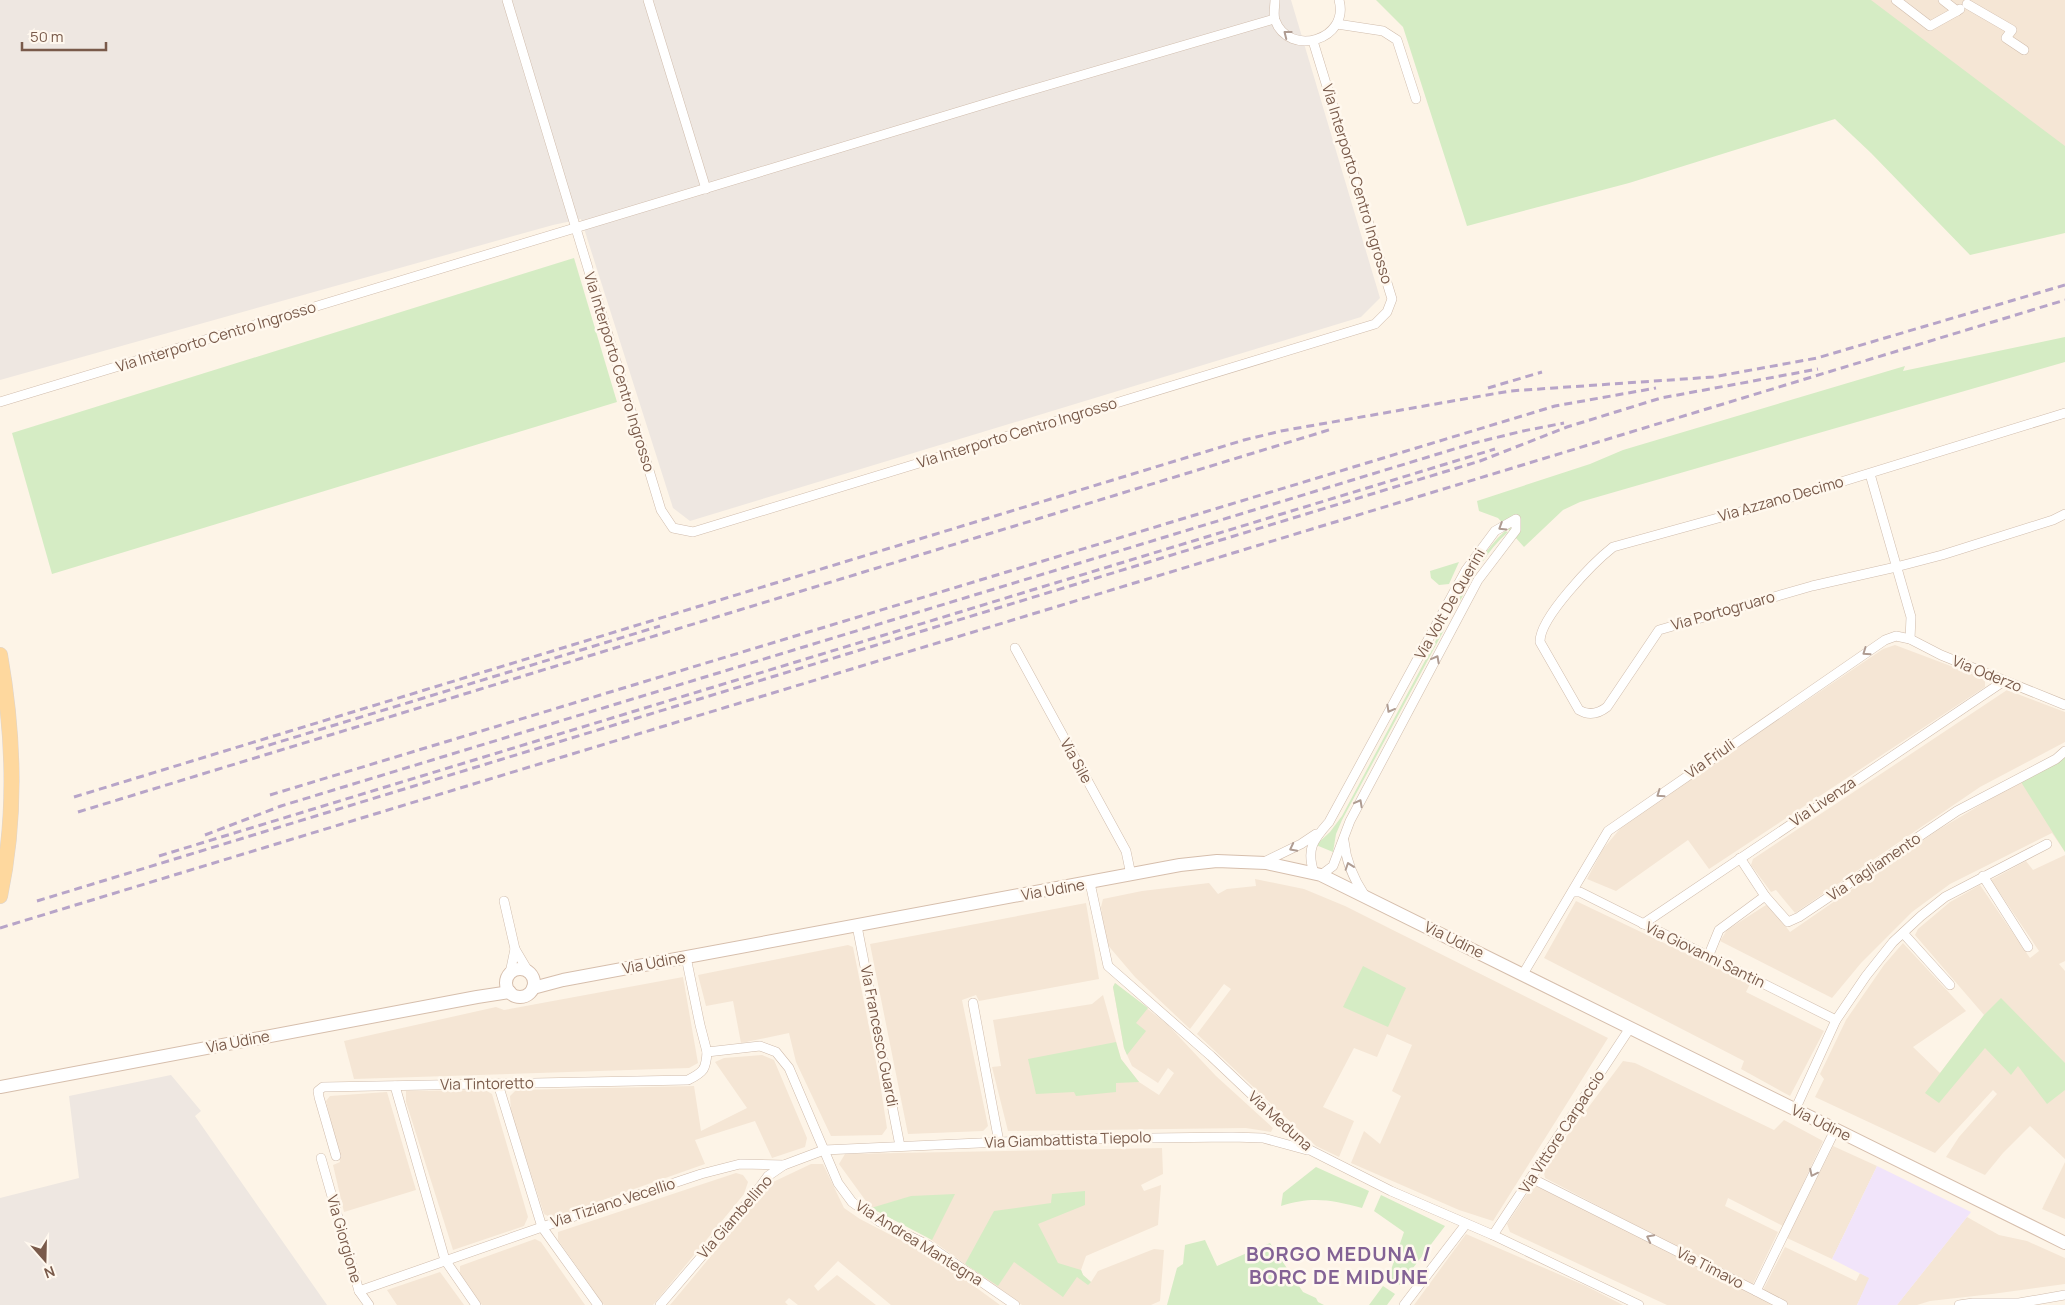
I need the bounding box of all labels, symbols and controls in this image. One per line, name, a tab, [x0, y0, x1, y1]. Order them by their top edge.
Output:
scale bar	[22, 20, 106, 52]
text: 50 m	[30, 26, 64, 47]
one-way arrow	[1284, 30, 1293, 39]
street label: Via Interporto Centro Ingrosso	[1317, 81, 1398, 286]
street label: Via Interporto Centro Ingrosso	[579, 269, 660, 474]
street label: Via Interporto Centro Ingrosso	[113, 296, 318, 377]
street label: Via Interporto Centro Ingrosso	[914, 392, 1119, 473]
street label: Via Azzano Decimo	[1716, 471, 1846, 526]
one-way arrow	[1499, 521, 1508, 531]
street label: Via Volt De Querini	[1409, 544, 1490, 663]
street label: Via Portogruaro	[1668, 586, 1777, 635]
one-way arrow	[1862, 646, 1871, 655]
street label: Via Oderzo	[1949, 650, 2025, 697]
one-way arrow	[1430, 656, 1440, 665]
one-way arrow	[1386, 704, 1396, 713]
street label: Via Sile	[1055, 734, 1098, 787]
street label: Via Friuli	[1681, 734, 1739, 783]
street label: Via Livenza	[1786, 772, 1860, 831]
one-way arrow	[1656, 787, 1665, 797]
one-way arrow	[1353, 799, 1363, 808]
street label: Via Tagliamento	[1823, 827, 1925, 906]
one-way arrow	[1289, 842, 1298, 852]
one-way arrow	[1345, 862, 1355, 871]
street label: Via Udine	[1020, 874, 1087, 905]
street label: Via Udine	[1421, 916, 1488, 963]
street label: Via Giovanni Santin	[1642, 916, 1769, 993]
street label: Via Udine	[620, 946, 688, 979]
street label: Via Francesco Guardi	[855, 963, 903, 1108]
street label: Via Udine	[204, 1025, 272, 1058]
street label: Via Vittore Carpaccio	[1514, 1066, 1609, 1197]
street label: Via Tintoretto	[440, 1072, 534, 1095]
street label: Via Meduna	[1244, 1086, 1317, 1155]
street label: Via Udine	[1788, 1099, 1855, 1146]
street label: Via Giambattista Tiepolo	[984, 1126, 1152, 1153]
one-way arrow	[1810, 1168, 1820, 1177]
street label: Via Giambellino	[692, 1170, 777, 1263]
street label: Via Tiziano Vecellio	[548, 1172, 678, 1233]
street label: Via Giorgione	[322, 1192, 367, 1285]
street label: Via Andrea Mantegna	[852, 1195, 987, 1290]
one-way arrow	[1646, 1234, 1655, 1244]
north arrow	[20, 1235, 70, 1285]
district label: BORGO MEDUNA / BORC DE MIDUNE	[1246, 1240, 1432, 1290]
street label: Via Timavo	[1673, 1242, 1748, 1294]
text: N	[42, 1262, 58, 1283]

